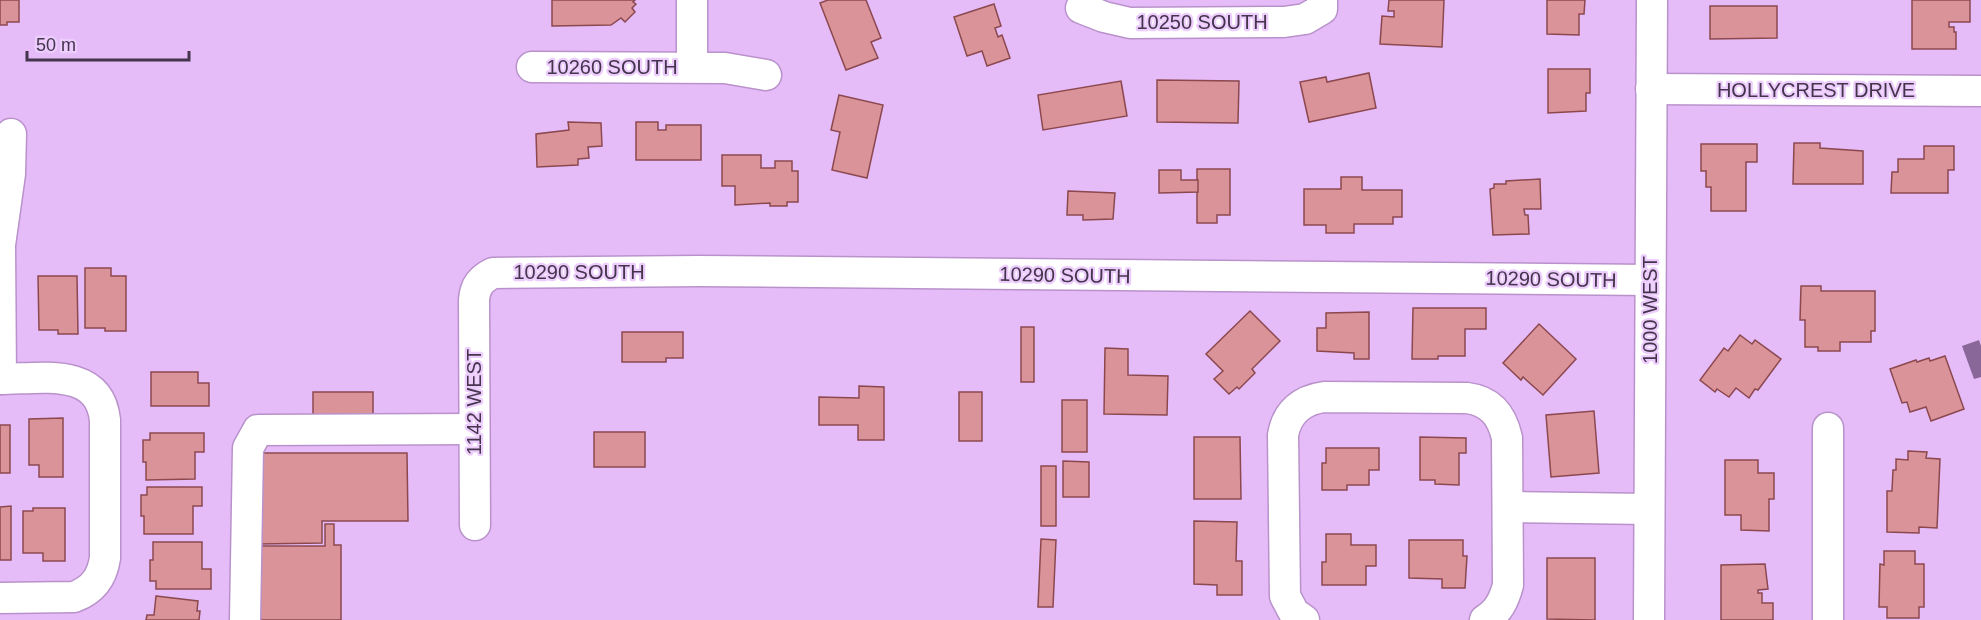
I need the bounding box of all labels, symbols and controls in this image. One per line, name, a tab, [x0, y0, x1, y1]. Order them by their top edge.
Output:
street label: 10250 SOUTH	[1136, 11, 1268, 33]
scale bar	[27, 24, 189, 62]
text: 50 m	[36, 35, 76, 55]
street label: 10260 SOUTH	[546, 56, 678, 78]
street label: HOLLYCREST DRIVE	[1717, 79, 1915, 101]
street label: 1000 WEST	[1639, 256, 1661, 364]
street label: 10290 SOUTH	[513, 261, 645, 283]
street label: 10290 SOUTH	[999, 263, 1131, 287]
street label: 10290 SOUTH	[1485, 267, 1617, 291]
street label: 1142 WEST	[463, 349, 485, 455]

